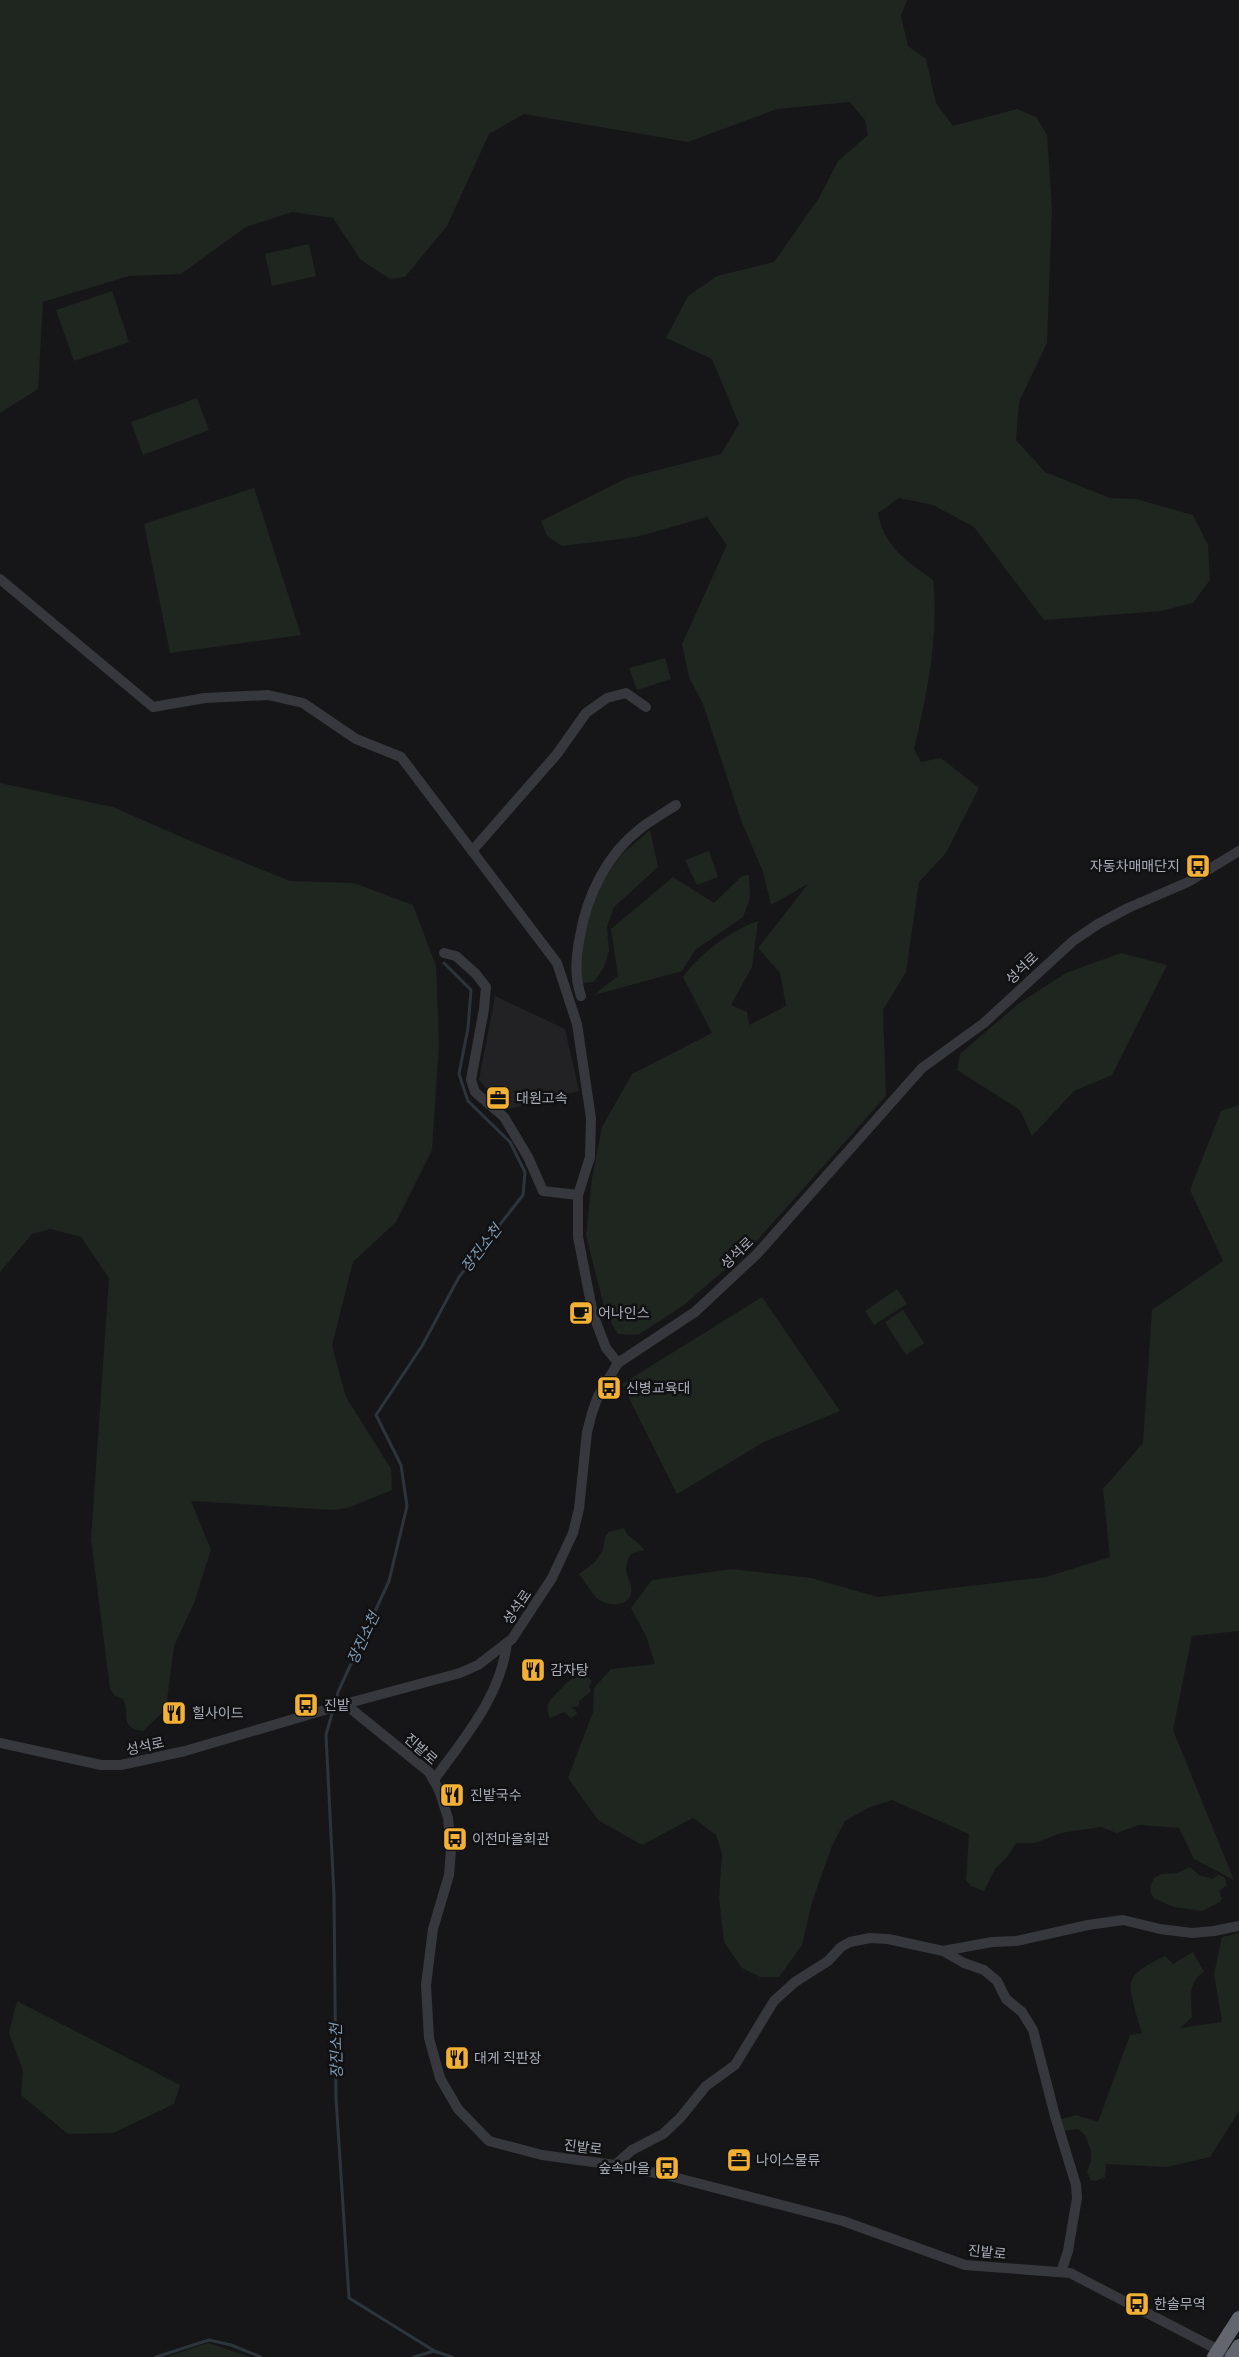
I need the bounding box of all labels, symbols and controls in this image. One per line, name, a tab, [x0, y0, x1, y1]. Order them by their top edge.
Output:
bus stop icon: 자동차매매단지	[1185, 853, 1211, 879]
place label: 자동차매매단지	[1090, 857, 1180, 875]
street label: 성석로	[1002, 948, 1042, 988]
office icon: 대원고속	[485, 1085, 511, 1111]
place label: 대원고속	[516, 1089, 568, 1107]
water label: 장진소천	[457, 1219, 507, 1276]
street label: 성석로	[717, 1233, 757, 1273]
cafe icon: 어나인스	[568, 1300, 594, 1326]
place label: 어나인스	[598, 1304, 650, 1322]
bus stop icon: 신병교육대	[596, 1375, 622, 1401]
place label: 신병교육대	[626, 1379, 690, 1397]
street label: 성석로	[499, 1586, 535, 1628]
water label: 장진소천	[343, 1607, 384, 1667]
restaurant icon: 감자탕	[520, 1657, 546, 1683]
place label: 감자탕	[550, 1661, 589, 1679]
bus stop icon: 진밭	[293, 1692, 319, 1718]
place label: 진밭	[324, 1696, 350, 1714]
restaurant icon: 힐사이드	[161, 1700, 187, 1726]
place label: 힐사이드	[192, 1704, 244, 1722]
street label: 진밭로	[401, 1730, 442, 1769]
street label: 성석로	[124, 1733, 166, 1759]
restaurant icon: 진밭국수	[439, 1782, 465, 1808]
place label: 진밭국수	[470, 1786, 522, 1804]
bus stop icon: 이전마을회관	[442, 1826, 468, 1852]
place label: 이전마을회관	[472, 1830, 549, 1848]
water label: 장진소천	[326, 2021, 346, 2079]
restaurant icon: 대게 직판장	[444, 2045, 470, 2071]
place label: 대게 직판장	[474, 2049, 542, 2067]
street label: 진밭로	[563, 2136, 603, 2158]
office icon: 나이스물류	[726, 2147, 752, 2173]
place label: 나이스물류	[756, 2151, 821, 2169]
bus stop icon: 숲속마을	[654, 2155, 680, 2181]
place label: 숲속마을	[598, 2159, 650, 2177]
street label: 진밭로	[967, 2241, 1007, 2263]
bus stop icon: 한솔무역	[1124, 2291, 1150, 2317]
place label: 한솔무역	[1154, 2295, 1206, 2313]

